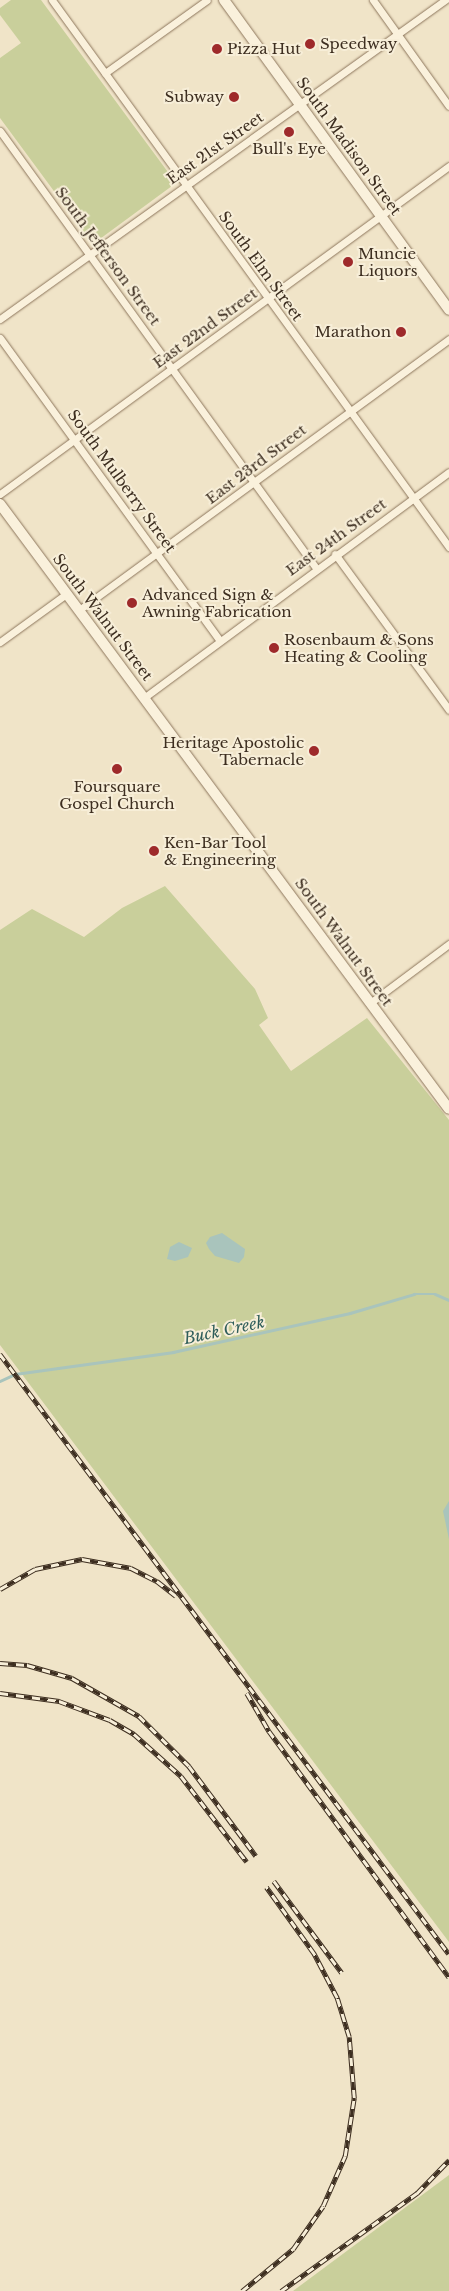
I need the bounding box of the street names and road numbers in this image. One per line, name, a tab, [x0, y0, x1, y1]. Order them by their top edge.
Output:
street label: South Madison Street	[293, 74, 405, 218]
street label: East 21st Street	[163, 108, 267, 188]
street label: South Jefferson Street	[52, 183, 164, 329]
street label: South Elm Street	[215, 208, 307, 324]
street label: East 22nd Street	[149, 284, 261, 372]
street label: South Mulberry Street	[64, 406, 180, 556]
street label: East 23rd Street	[202, 420, 310, 508]
street label: East 24th Street	[282, 495, 390, 579]
street label: South Walnut Street	[49, 550, 157, 684]
street label: South Walnut Street	[291, 874, 397, 1010]

